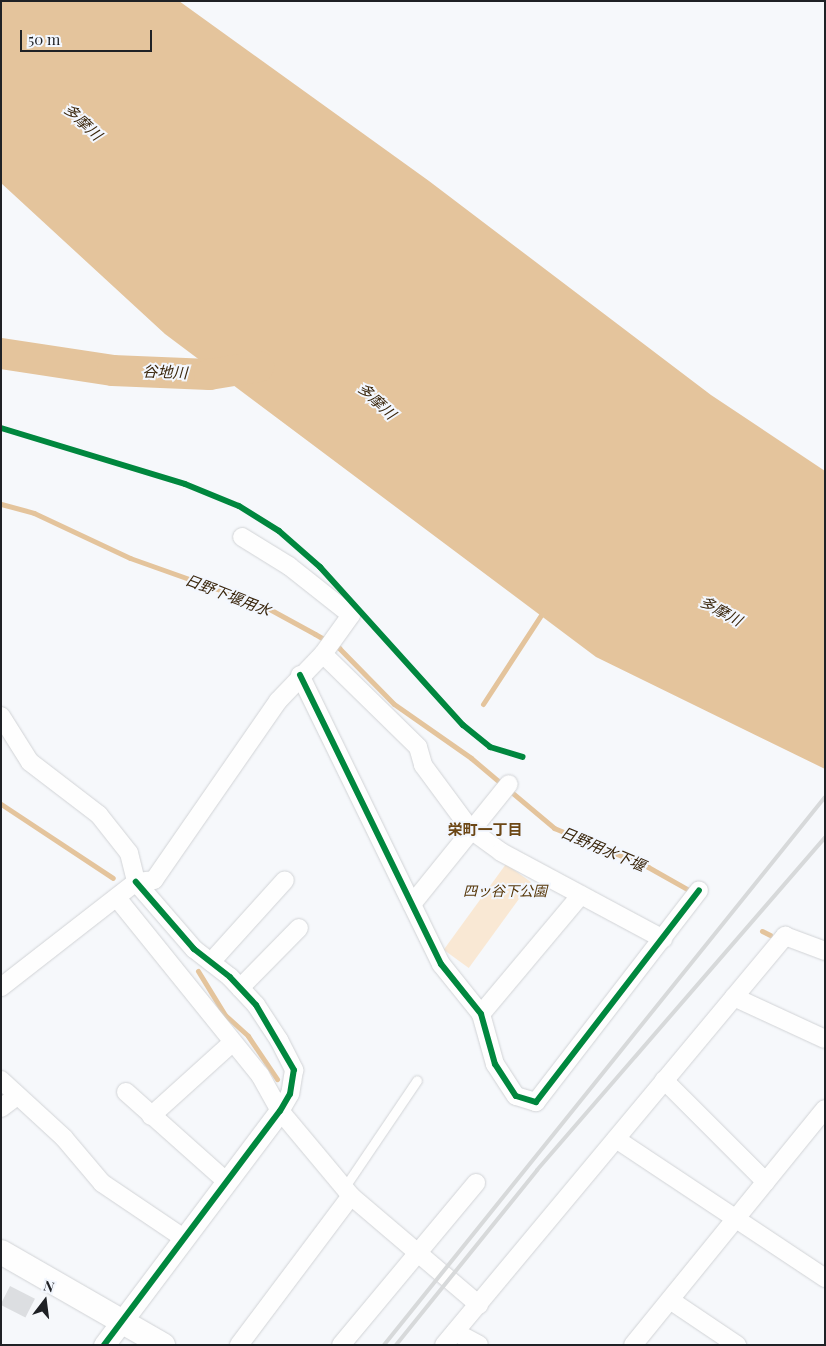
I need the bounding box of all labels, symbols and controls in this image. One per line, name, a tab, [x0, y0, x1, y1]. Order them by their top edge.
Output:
scale bar	[22, 20, 155, 52]
text: 50 m	[28, 29, 60, 49]
water label: 多摩川	[60, 100, 106, 144]
water label: 谷地川	[142, 362, 188, 382]
water label: 多摩川	[354, 379, 400, 423]
water label: 日野下堰用水	[183, 570, 273, 620]
water label: 多摩川	[697, 592, 745, 630]
district label: 栄町一丁目	[448, 821, 522, 839]
water label: 日野用水下堰	[558, 823, 648, 875]
park label: 四ッ谷下公園	[463, 883, 547, 899]
north arrow	[20, 1276, 70, 1326]
text: N	[42, 1276, 56, 1297]

